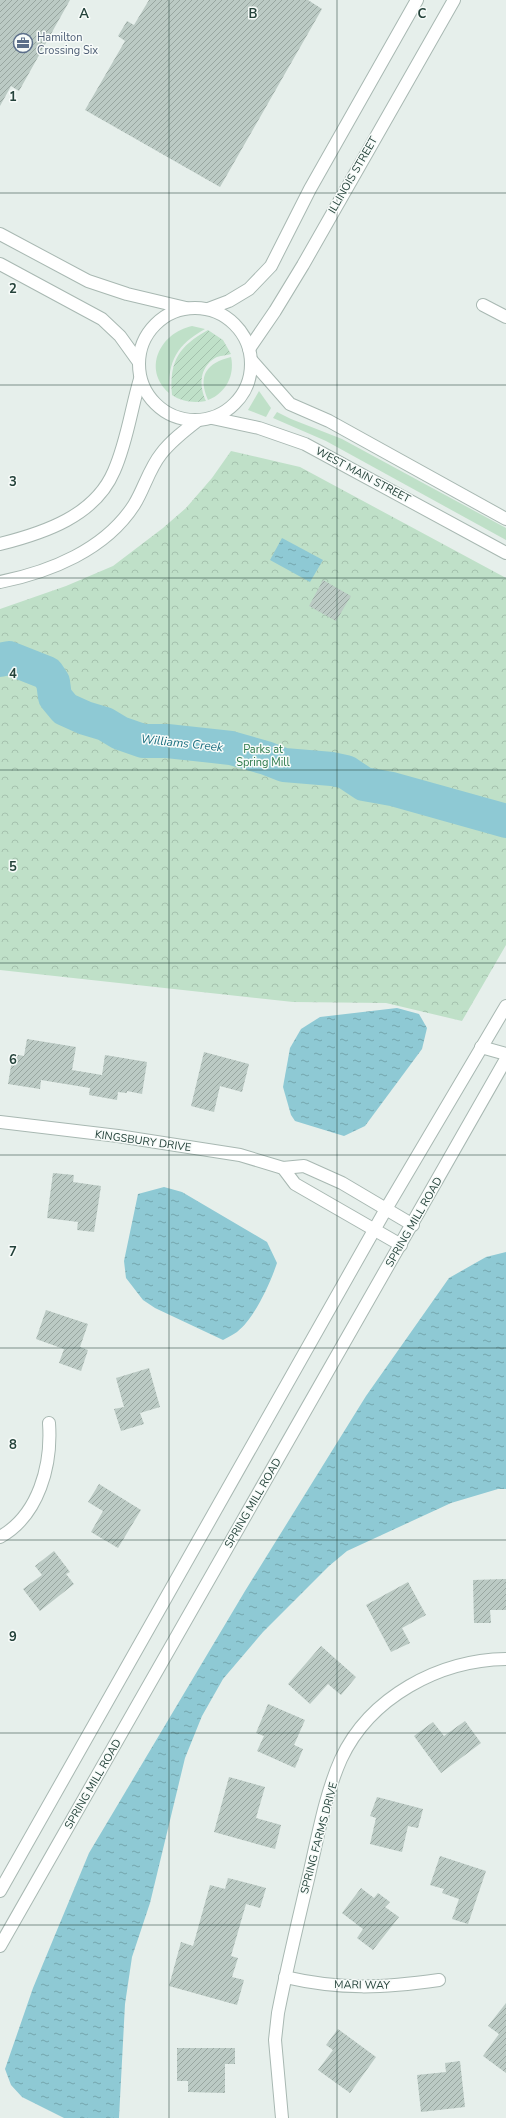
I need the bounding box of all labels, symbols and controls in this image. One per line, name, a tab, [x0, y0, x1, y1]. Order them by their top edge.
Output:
text: A	[79, 5, 89, 23]
text: B	[249, 5, 258, 23]
text: C	[418, 5, 427, 23]
place label: Hamilton Crossing Six	[37, 30, 98, 58]
office icon: Hamilton Crossing Six	[12, 32, 34, 54]
text: 1	[9, 88, 17, 106]
street label: ILLINOIS STREET	[325, 133, 381, 216]
text: 2	[9, 280, 17, 298]
street label: WEST MAIN STREET	[313, 444, 413, 507]
text: 3	[9, 473, 17, 491]
text: 4	[9, 665, 17, 683]
water label: Williams Creek	[140, 731, 225, 755]
park label: Parks at Spring Mill	[236, 742, 291, 770]
text: 5	[9, 858, 17, 876]
text: 6	[9, 1051, 17, 1069]
street label: KINGSBURY DRIVE	[94, 1127, 192, 1155]
street label: SPRING MILL ROAD	[382, 1174, 446, 1270]
text: 7	[9, 1243, 17, 1261]
text: 8	[9, 1436, 17, 1454]
street label: SPRING MILL ROAD	[221, 1455, 285, 1551]
text: 9	[9, 1628, 17, 1646]
street label: SPRING MILL ROAD	[61, 1736, 125, 1832]
street label: SPRING FARMS DRIVE	[297, 1781, 341, 1895]
street label: MARI WAY	[334, 1977, 390, 1993]

